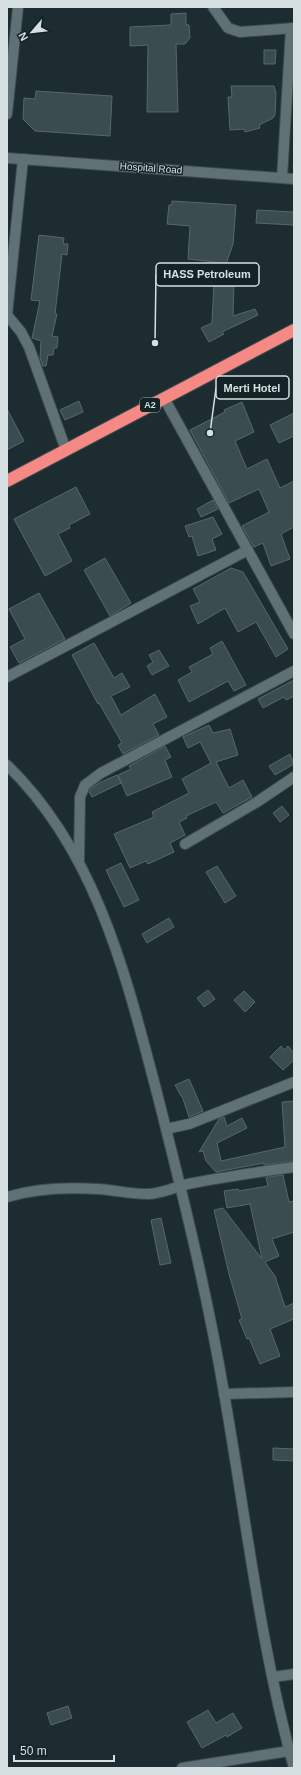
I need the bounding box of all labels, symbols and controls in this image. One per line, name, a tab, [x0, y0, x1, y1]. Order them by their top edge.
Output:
north arrow	[12, 12, 52, 52]
text: N	[16, 30, 30, 43]
street label: Hospital Road	[119, 160, 183, 176]
callout: HASS Petroleum	[156, 263, 259, 286]
text: HASS Petroleum	[163, 268, 251, 280]
callout: Merti Hotel	[216, 376, 289, 399]
text: Merti Hotel	[224, 382, 280, 394]
road number: A2	[140, 398, 160, 412]
scale bar	[14, 1737, 114, 1763]
text: 50 m	[20, 1744, 47, 1758]

